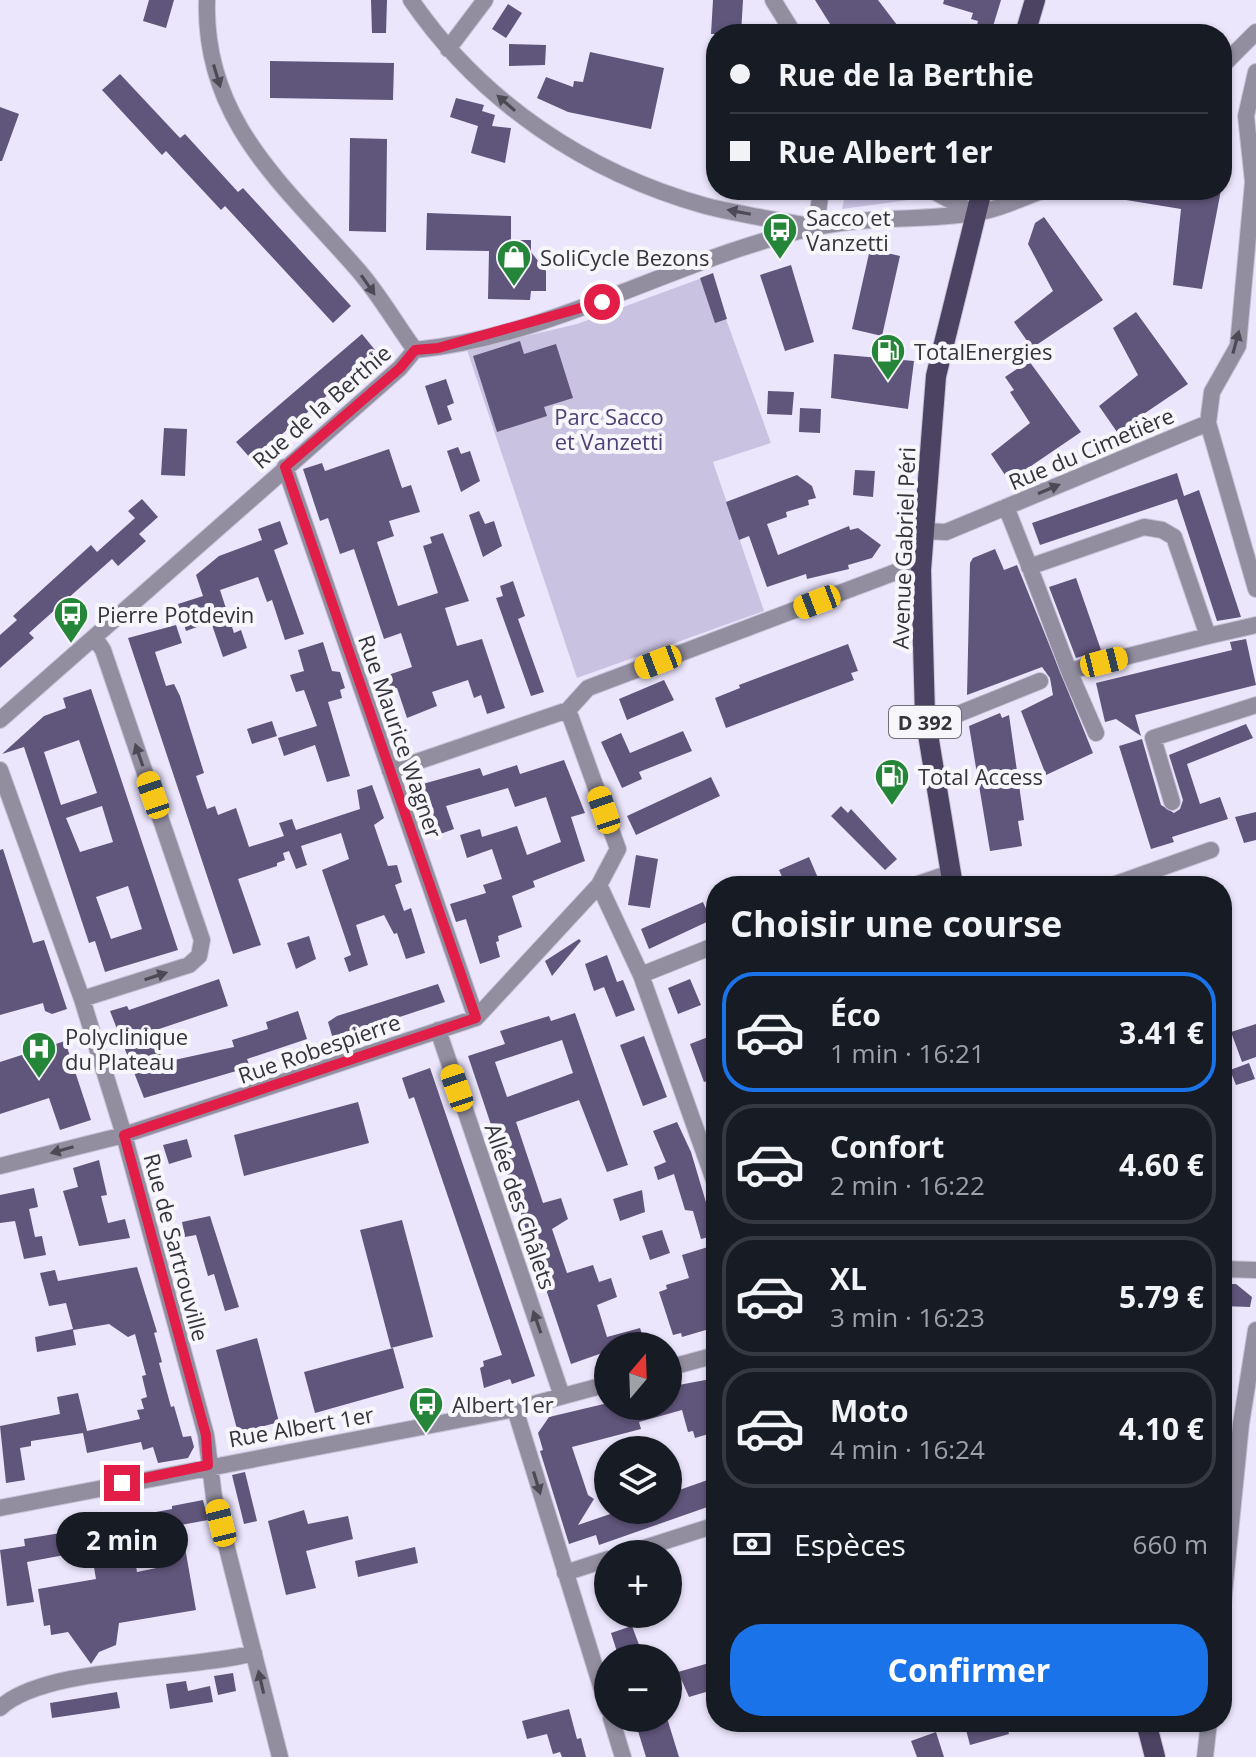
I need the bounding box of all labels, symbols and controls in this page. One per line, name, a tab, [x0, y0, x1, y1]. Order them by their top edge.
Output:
text: Rue de la Berthie	[778, 54, 1034, 95]
one-way arrow	[211, 65, 224, 89]
one-way arrow	[497, 95, 517, 112]
text: Rue Albert 1er	[778, 131, 993, 172]
place label: Sacco et Vanzetti	[806, 202, 891, 257]
one-way arrow	[726, 205, 751, 218]
bus stop icon: Sacco et Vanzetti	[761, 211, 799, 261]
shop icon: SoliCycle Bezons	[495, 238, 533, 288]
place label: SoliCycle Bezons	[540, 242, 710, 272]
one-way arrow	[360, 274, 375, 295]
route start	[584, 284, 620, 320]
one-way arrow	[1231, 329, 1243, 354]
fuel station icon: TotalEnergies	[869, 332, 907, 382]
place label: TotalEnergies	[914, 336, 1052, 366]
street label: Rue de la Berthie	[245, 337, 397, 475]
street label: Rue du Cimetière	[1004, 400, 1178, 496]
park label: Parc Sacco et Vanzetti	[554, 401, 664, 456]
street label: Avenue Gabriel Péri	[884, 446, 922, 650]
one-way arrow	[1037, 483, 1060, 496]
car	[790, 582, 844, 622]
bus stop icon: Pierre Potdevin	[52, 595, 90, 645]
place label: Pierre Potdevin	[97, 599, 254, 629]
street label: Rue Maurice Wagner	[352, 630, 450, 842]
car	[631, 642, 685, 682]
car	[1078, 645, 1130, 679]
road number: D 392	[889, 706, 961, 738]
one-way arrow	[133, 743, 145, 767]
fuel station icon: Total Access	[873, 757, 911, 807]
place label: Total Access	[918, 761, 1043, 791]
car	[134, 768, 172, 822]
car	[585, 783, 623, 837]
text: Choisir une course	[730, 899, 1062, 948]
one-way arrow	[145, 969, 169, 982]
text: Éco	[830, 994, 881, 1035]
icon: car	[734, 996, 806, 1068]
street label: Rue Robespierre	[234, 1006, 404, 1090]
text: 3.41 €	[1119, 1012, 1204, 1053]
place label: Polyclinique du Plateau	[65, 1021, 188, 1076]
hospital icon: Polyclinique du Plateau	[20, 1030, 58, 1080]
text: 1 min · 16:21	[830, 1035, 985, 1071]
car	[438, 1061, 476, 1115]
street label: Allée des Châlets	[479, 1119, 563, 1293]
text: Confort	[830, 1126, 944, 1167]
icon: car	[734, 1128, 806, 1200]
text: 4.60 €	[1119, 1144, 1204, 1185]
one-way arrow	[49, 1145, 74, 1157]
street label: Rue de Sartrouville	[137, 1150, 217, 1344]
text: 2 min · 16:22	[830, 1167, 985, 1203]
text: XL	[830, 1258, 867, 1299]
icon: car	[734, 1260, 806, 1332]
text: 5.79 €	[1119, 1276, 1204, 1317]
text: 3 min · 16:23	[830, 1299, 985, 1335]
one-way arrow	[531, 1310, 543, 1334]
north arrow	[594, 1332, 682, 1420]
map controls	[594, 1332, 682, 1732]
bus stop icon: Albert 1er	[407, 1385, 445, 1435]
place label: Albert 1er	[452, 1389, 554, 1419]
text: Moto	[830, 1390, 908, 1431]
icon: car	[734, 1392, 806, 1464]
street label: Rue Albert 1er	[226, 1398, 376, 1454]
text: 4.10 €	[1119, 1408, 1204, 1449]
text: 4 min · 16:24	[830, 1431, 985, 1467]
button: layers	[594, 1436, 682, 1524]
route end	[104, 1465, 140, 1501]
one-way arrow	[531, 1472, 544, 1496]
car	[204, 1497, 238, 1549]
callout: 2 min	[56, 1511, 188, 1567]
text: 2 min	[86, 1522, 158, 1558]
icon: cash	[730, 1522, 774, 1566]
text: Espèces	[794, 1524, 906, 1565]
text: 660 m	[1133, 1526, 1208, 1562]
button: +	[594, 1540, 682, 1628]
button: Confirmer	[730, 1624, 1208, 1716]
button: −	[594, 1644, 682, 1732]
one-way arrow	[254, 1669, 267, 1694]

